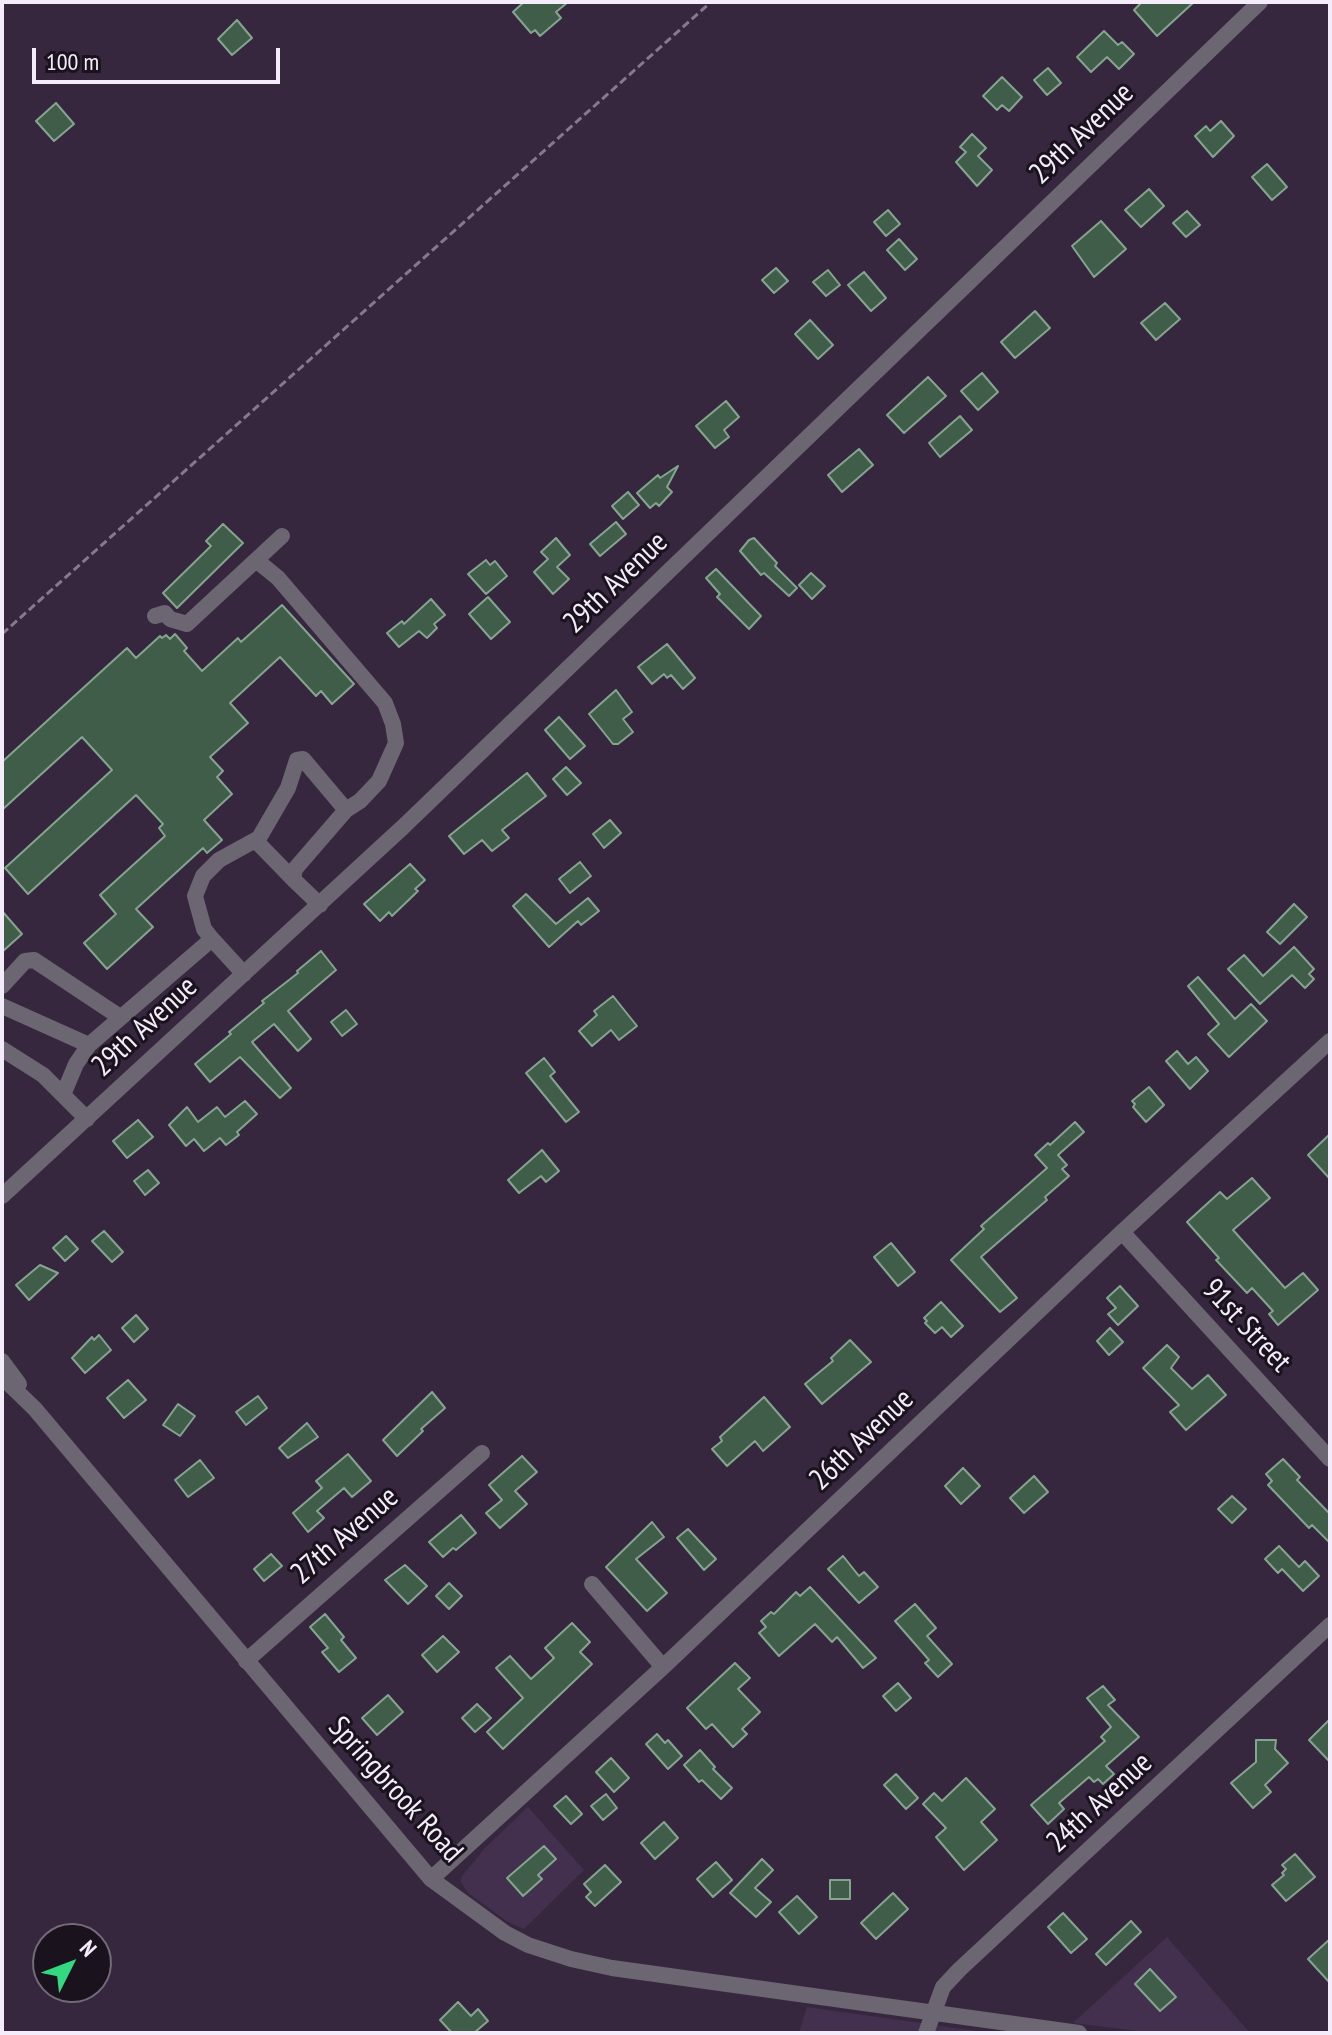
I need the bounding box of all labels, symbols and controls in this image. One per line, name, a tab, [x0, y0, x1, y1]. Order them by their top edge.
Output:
scale bar	[36, 32, 284, 82]
text: 100 m	[46, 46, 99, 77]
street label: 29th Avenue	[1022, 76, 1142, 192]
street label: 29th Avenue	[556, 525, 676, 641]
street label: 29th Avenue	[85, 969, 205, 1085]
street label: 91st Street	[1194, 1272, 1298, 1380]
street label: 26th Avenue	[802, 1382, 922, 1498]
street label: 27th Avenue	[284, 1480, 406, 1592]
street label: Springbrook Road	[320, 1710, 470, 1870]
street label: 24th Avenue	[1040, 1745, 1160, 1861]
north arrow	[32, 1923, 112, 2003]
text: N	[74, 1934, 103, 1962]

